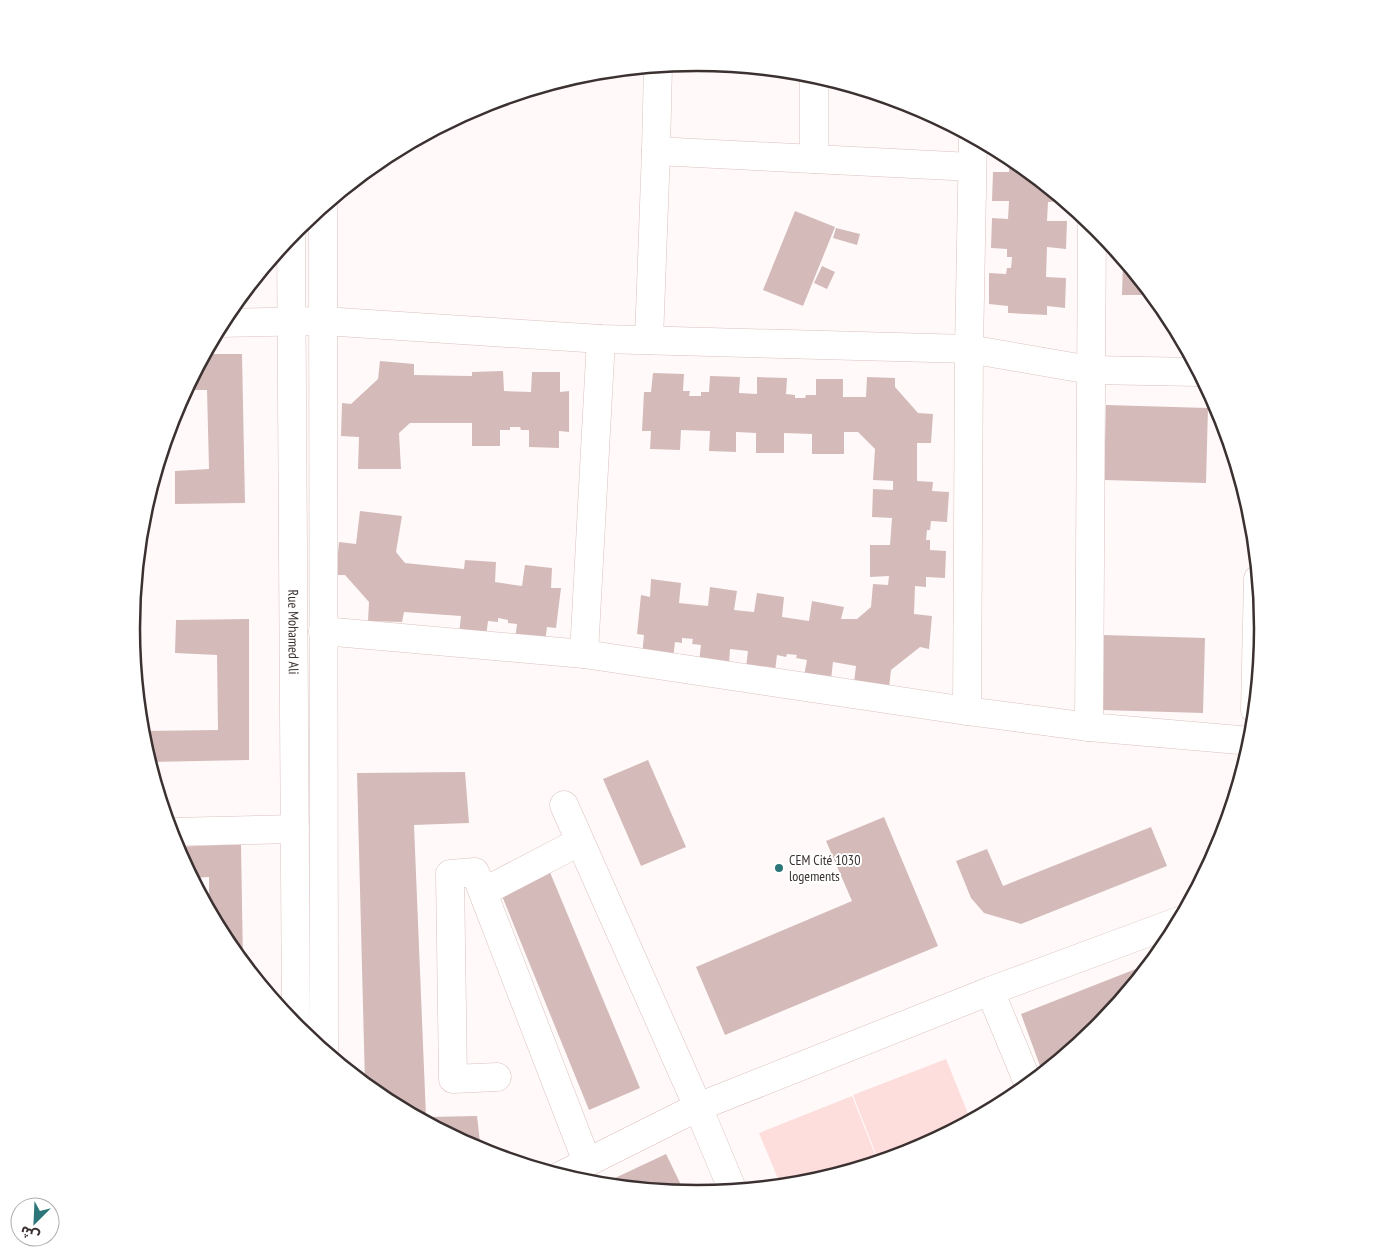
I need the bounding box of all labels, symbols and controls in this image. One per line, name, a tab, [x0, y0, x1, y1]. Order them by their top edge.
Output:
street label: Rue Mohamed Ali	[284, 590, 303, 674]
place label: CEM Cité 1030 logements	[789, 851, 860, 885]
marker: CEM Cité 1030 logements	[773, 862, 785, 874]
north arrow	[10, 1197, 60, 1247]
text: ش	[17, 1222, 42, 1246]

